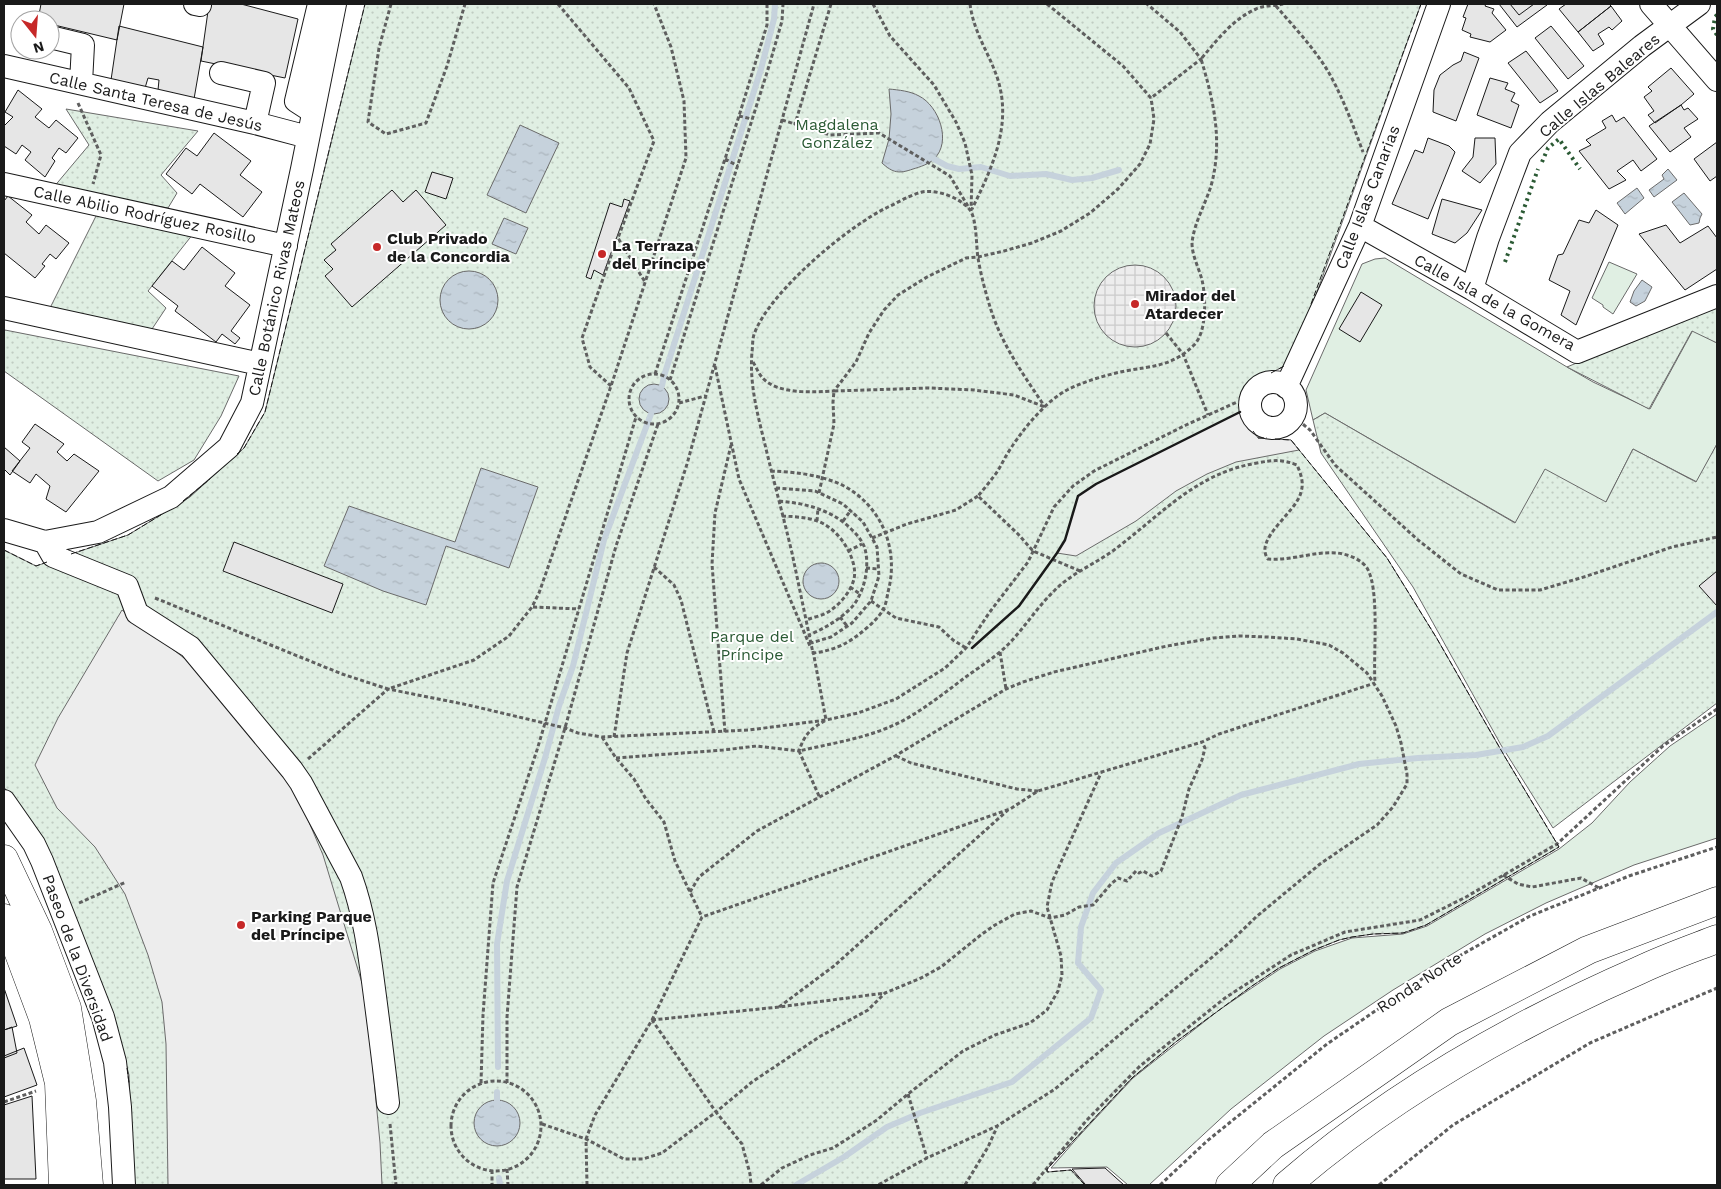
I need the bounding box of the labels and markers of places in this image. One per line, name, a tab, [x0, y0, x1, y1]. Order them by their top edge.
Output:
place label: Club Privado de la Concordia	[387, 229, 510, 266]
place label: La Terraza del Príncipe	[612, 236, 706, 273]
marker: Club Privado de la Concordia	[371, 241, 383, 253]
marker: La Terraza del Príncipe	[596, 248, 608, 260]
place label: Mirador del Atardecer	[1145, 286, 1236, 323]
marker: Mirador del Atardecer	[1129, 298, 1141, 310]
place label: Parking Parque del Príncipe	[251, 907, 372, 944]
marker: Parking Parque del Príncipe	[235, 919, 247, 931]

